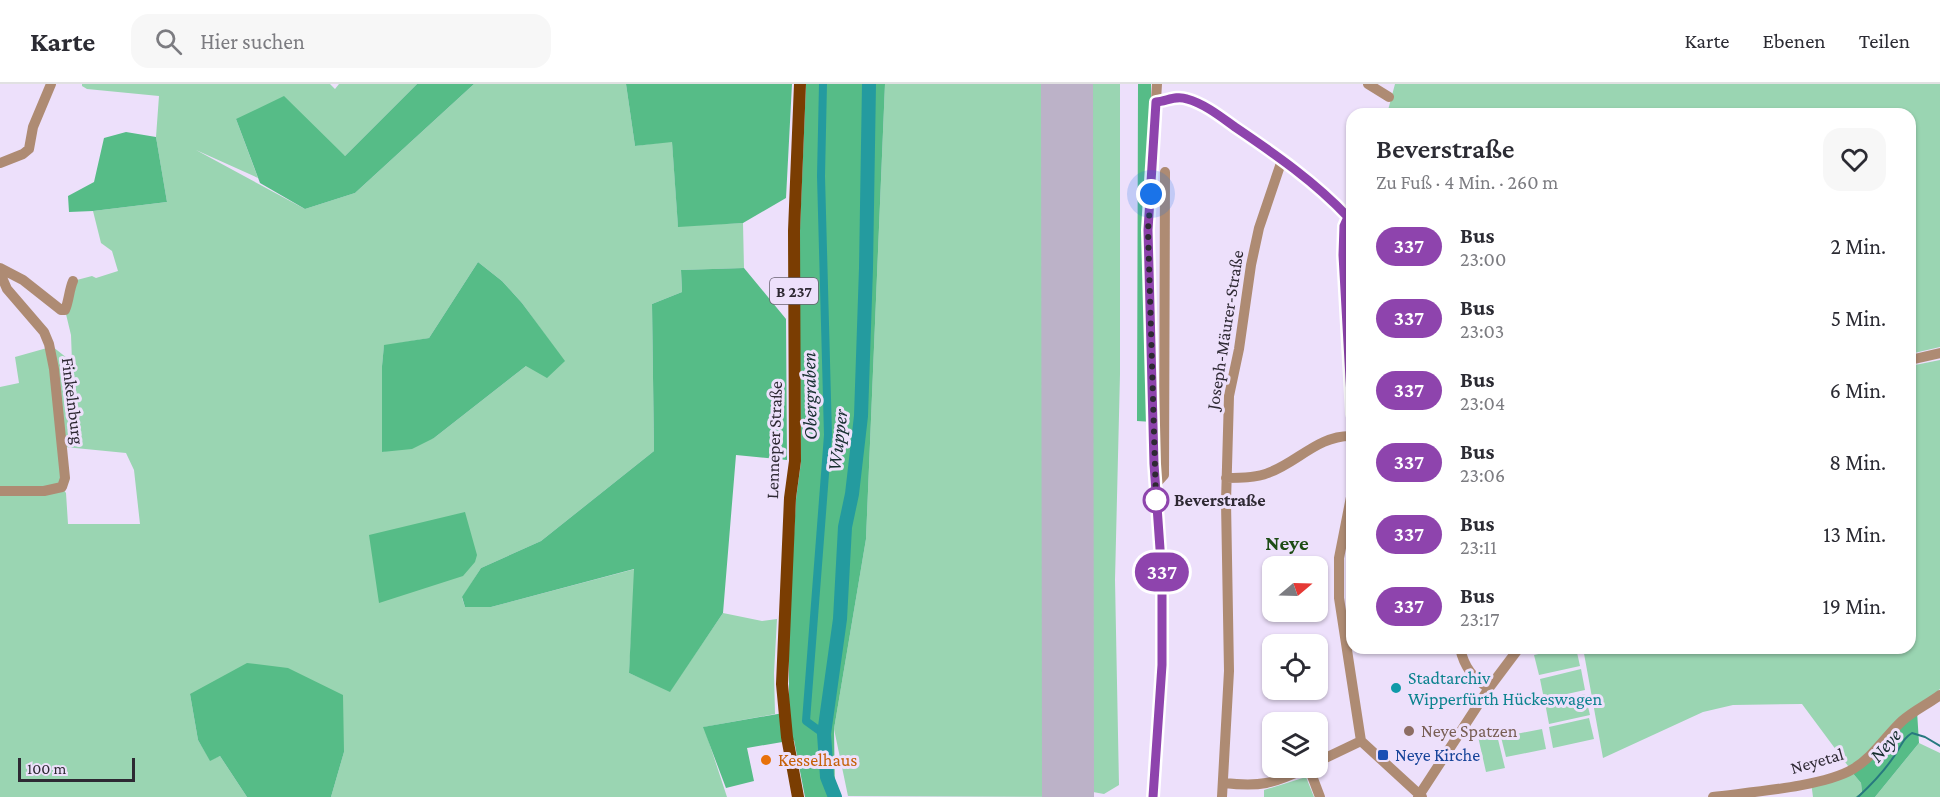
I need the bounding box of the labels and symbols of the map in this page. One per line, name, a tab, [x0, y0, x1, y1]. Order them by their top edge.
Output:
your location	[1136, 179, 1166, 209]
street label: Joseph-Mäurer-Straße	[1202, 249, 1248, 413]
road number: B 237	[770, 278, 818, 304]
water label: Obergraben	[797, 352, 822, 440]
street label: Finkelnburg	[58, 356, 88, 446]
street label: Lenneper Straße	[762, 381, 786, 499]
water label: Wupper	[822, 407, 853, 472]
marker: Beverstraße	[1143, 487, 1169, 513]
place label: Beverstraße	[1174, 490, 1266, 510]
district label: Neye	[1265, 531, 1309, 555]
line badge: 337	[1128, 552, 1196, 592]
north arrow	[1262, 556, 1328, 622]
place label: Stadtarchiv Wipperfürth Hückeswagen	[1408, 668, 1602, 709]
marker: Stadtarchiv Wipperfürth Hückeswagen	[1389, 681, 1403, 695]
place label: Neye Spatzen	[1421, 721, 1518, 741]
marker: Neye Spatzen	[1402, 724, 1416, 738]
water label: Neye	[1865, 724, 1906, 767]
street label: Neyetal	[1788, 744, 1846, 778]
place label: Neye Kirche	[1395, 745, 1480, 765]
marker: Neye Kirche	[1376, 748, 1390, 762]
place label: Kesselhaus	[778, 750, 857, 770]
marker: Kesselhaus	[759, 753, 773, 767]
scale bar	[18, 755, 135, 782]

